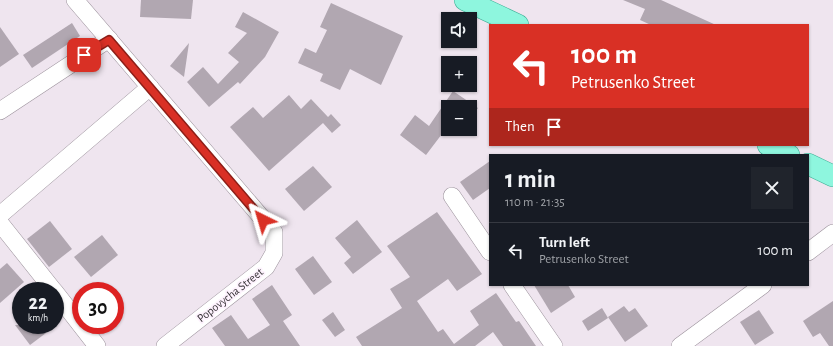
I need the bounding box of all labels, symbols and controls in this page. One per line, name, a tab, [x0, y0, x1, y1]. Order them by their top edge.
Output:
map controls	[441, 12, 477, 136]
button: sound	[441, 12, 477, 48]
pin	[67, 38, 101, 72]
icon: left	[505, 40, 557, 92]
text: 100 m	[571, 41, 637, 69]
icon: arrive	[73, 44, 95, 66]
button: +	[441, 56, 477, 92]
text: Petrusenko Street	[571, 74, 695, 92]
button: −	[441, 100, 477, 136]
icon: arrive	[543, 116, 565, 138]
text: Then	[505, 119, 535, 134]
button: close	[751, 167, 793, 209]
text: 1 min	[505, 168, 556, 192]
text: 110 m · 21:35	[505, 196, 565, 209]
position arrow	[242, 199, 284, 241]
text: Turn left	[539, 235, 590, 250]
icon: left	[505, 240, 527, 262]
text: 100 m	[758, 243, 793, 258]
text: Petrusenko Street	[539, 253, 629, 266]
street label: Popovycha Street	[195, 266, 266, 325]
speed limit sign: 30	[72, 282, 124, 334]
text: 22	[29, 293, 47, 313]
text: km/h	[28, 313, 48, 323]

